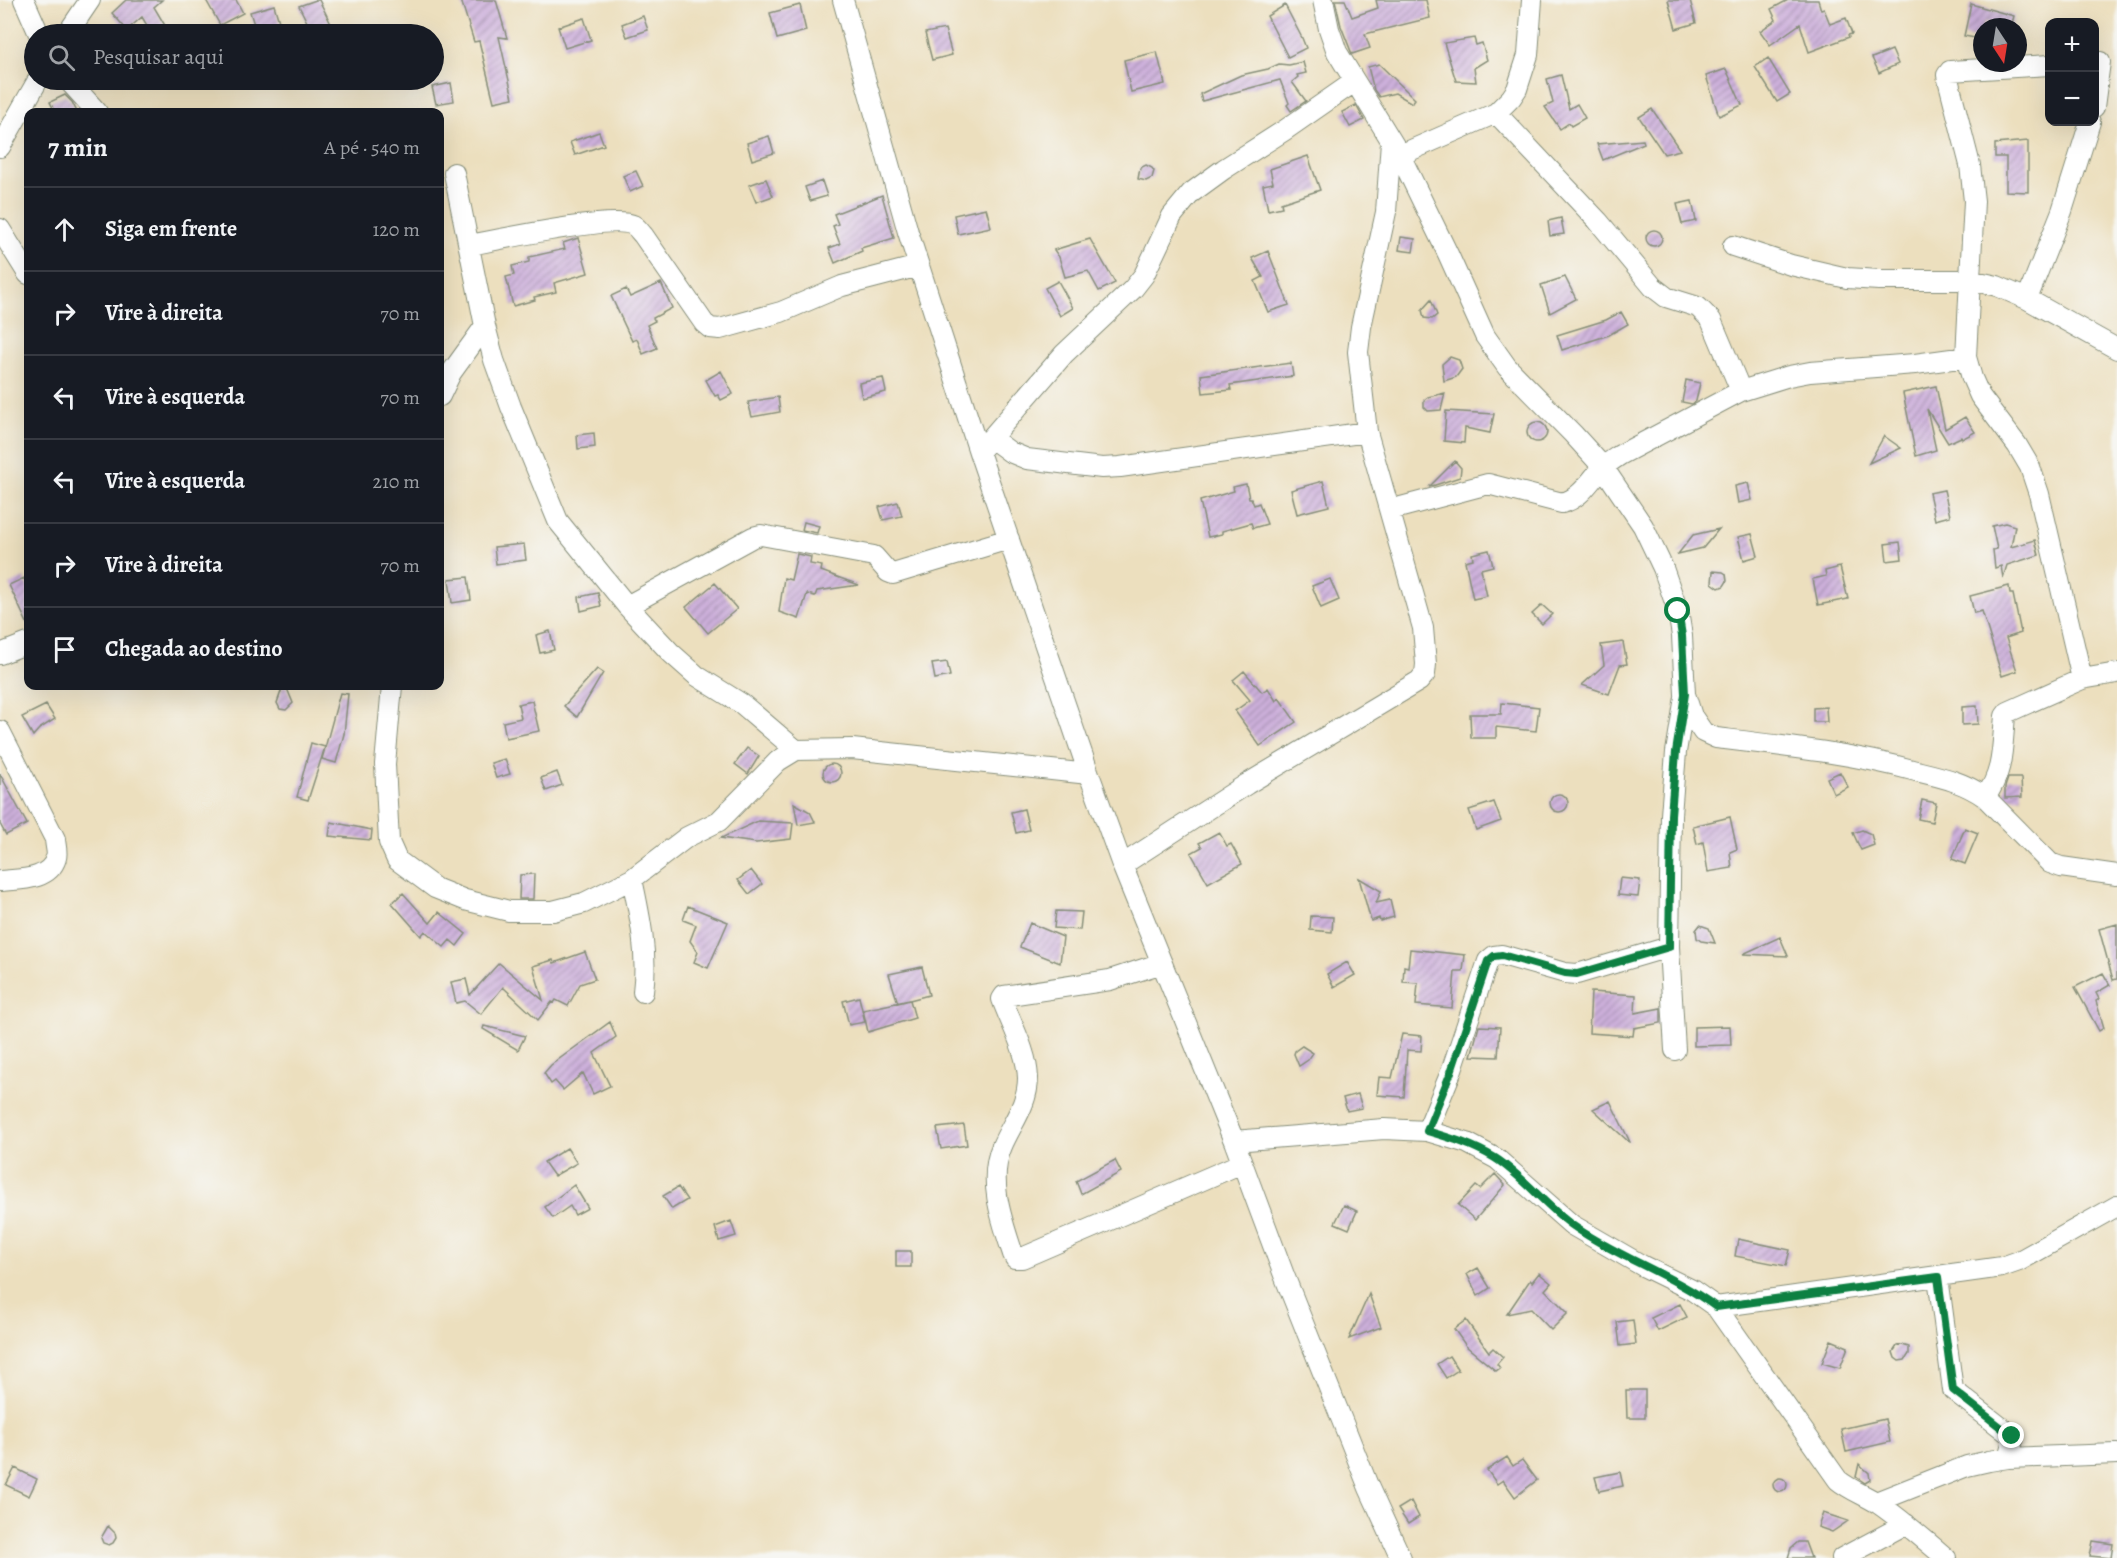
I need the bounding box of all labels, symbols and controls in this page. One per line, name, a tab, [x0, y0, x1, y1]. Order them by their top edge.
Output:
north arrow	[1973, 18, 2027, 72]
map controls	[2045, 18, 2099, 126]
button: +	[2045, 18, 2099, 72]
search box	[24, 24, 444, 90]
icon: search	[45, 41, 78, 74]
text: Pesquisar aqui	[93, 42, 224, 72]
button: −	[2045, 72, 2099, 126]
text: 7 min	[48, 130, 108, 165]
text: A pé · 540 m	[324, 134, 420, 161]
icon: ahead	[48, 213, 81, 246]
text: Siga em frente	[105, 214, 237, 244]
text: 120 m	[372, 216, 420, 243]
icon: right	[48, 297, 81, 330]
text: Vire à direita	[105, 298, 223, 328]
text: 70 m	[380, 300, 420, 327]
icon: left	[48, 381, 81, 414]
text: Vire à esquerda	[105, 382, 245, 412]
text: 70 m	[380, 384, 420, 411]
icon: left	[48, 465, 81, 498]
text: Vire à esquerda	[105, 466, 245, 496]
text: 210 m	[372, 468, 420, 495]
icon: right	[48, 549, 81, 582]
text: Vire à direita	[105, 550, 223, 580]
text: 70 m	[380, 552, 420, 579]
route start	[1664, 597, 1690, 623]
icon: arrive	[48, 633, 81, 666]
text: Chegada ao destino	[105, 634, 283, 664]
route end	[1998, 1422, 2024, 1448]

